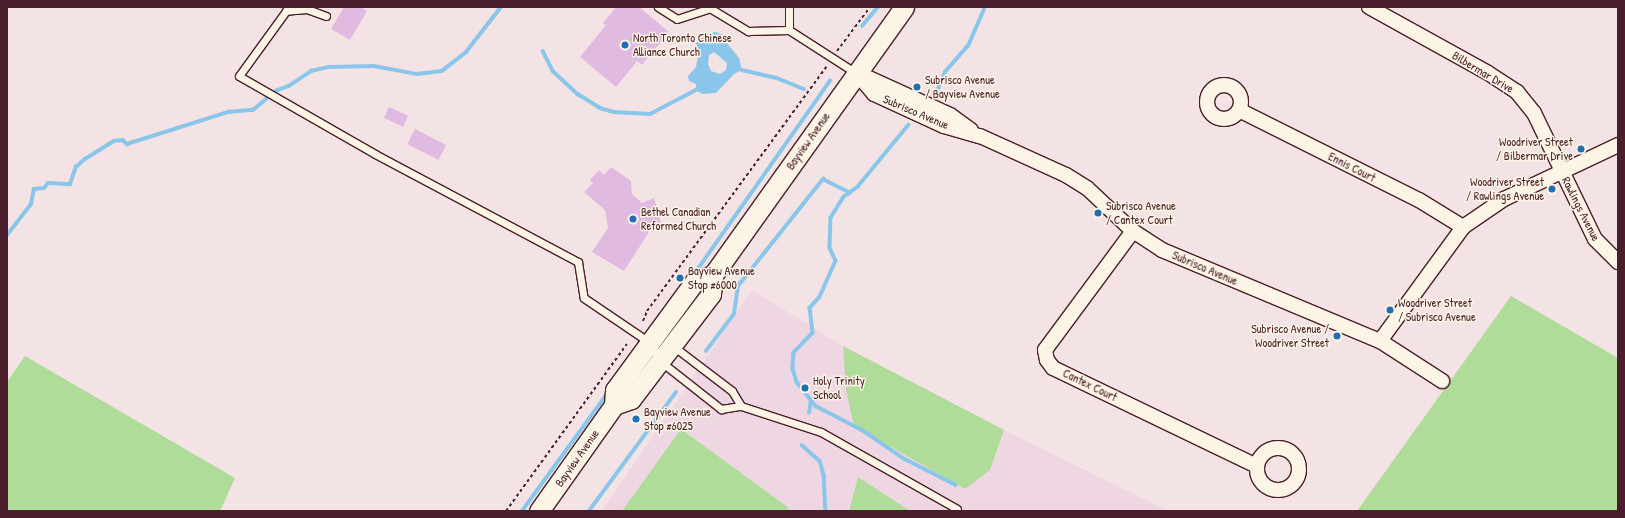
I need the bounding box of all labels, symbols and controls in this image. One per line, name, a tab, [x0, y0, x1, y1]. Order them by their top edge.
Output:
place label: North Toronto Chinese Alliance Church	[633, 31, 732, 59]
marker: North Toronto Chinese Alliance Church	[620, 40, 630, 50]
street label: Bilbermar Drive	[1450, 48, 1516, 96]
place label: Subrisco Avenue / Bayview Avenue	[925, 73, 1000, 101]
marker: Subrisco Avenue / Bayview Avenue	[912, 82, 922, 92]
street label: Subrisco Avenue	[881, 92, 951, 132]
street label: Bayview Avenue	[783, 109, 833, 173]
place label: Woodriver Street / Bilbermar Drive	[1496, 135, 1573, 163]
marker: Woodriver Street / Bilbermar Drive	[1576, 144, 1586, 154]
street label: Ennis Court	[1326, 149, 1378, 185]
street label: Rawlings Avenue	[1559, 174, 1603, 244]
place label: Woodriver Street / Rawlings Avenue	[1466, 175, 1544, 203]
marker: Woodriver Street / Rawlings Avenue	[1547, 184, 1557, 194]
place label: Subrisco Avenue / Cantex Court	[1106, 199, 1176, 227]
place label: Bethel Canadian Reformed Church	[641, 205, 716, 233]
marker: Subrisco Avenue / Cantex Court	[1093, 208, 1103, 218]
marker: Bethel Canadian Reformed Church	[628, 214, 638, 224]
street label: Subrisco Avenue	[1170, 248, 1240, 288]
place label: Bayview Avenue Stop #6000	[688, 264, 755, 292]
marker: Bayview Avenue Stop #6000	[675, 273, 685, 283]
place label: Woodriver Street / Subrisco Avenue	[1398, 296, 1476, 324]
marker: Woodriver Street / Subrisco Avenue	[1385, 305, 1395, 315]
place label: Subrisco Avenue / Woodriver Street	[1251, 322, 1329, 350]
marker: Subrisco Avenue / Woodriver Street	[1332, 331, 1342, 341]
street label: Cantex Court	[1060, 366, 1120, 404]
place label: Holy Trinity School	[813, 374, 865, 402]
marker: Holy Trinity School	[800, 383, 810, 393]
place label: Bayview Avenue Stop #6025	[644, 405, 711, 433]
marker: Bayview Avenue Stop #6025	[631, 414, 641, 424]
street label: Bayview Avenue	[552, 426, 602, 490]

